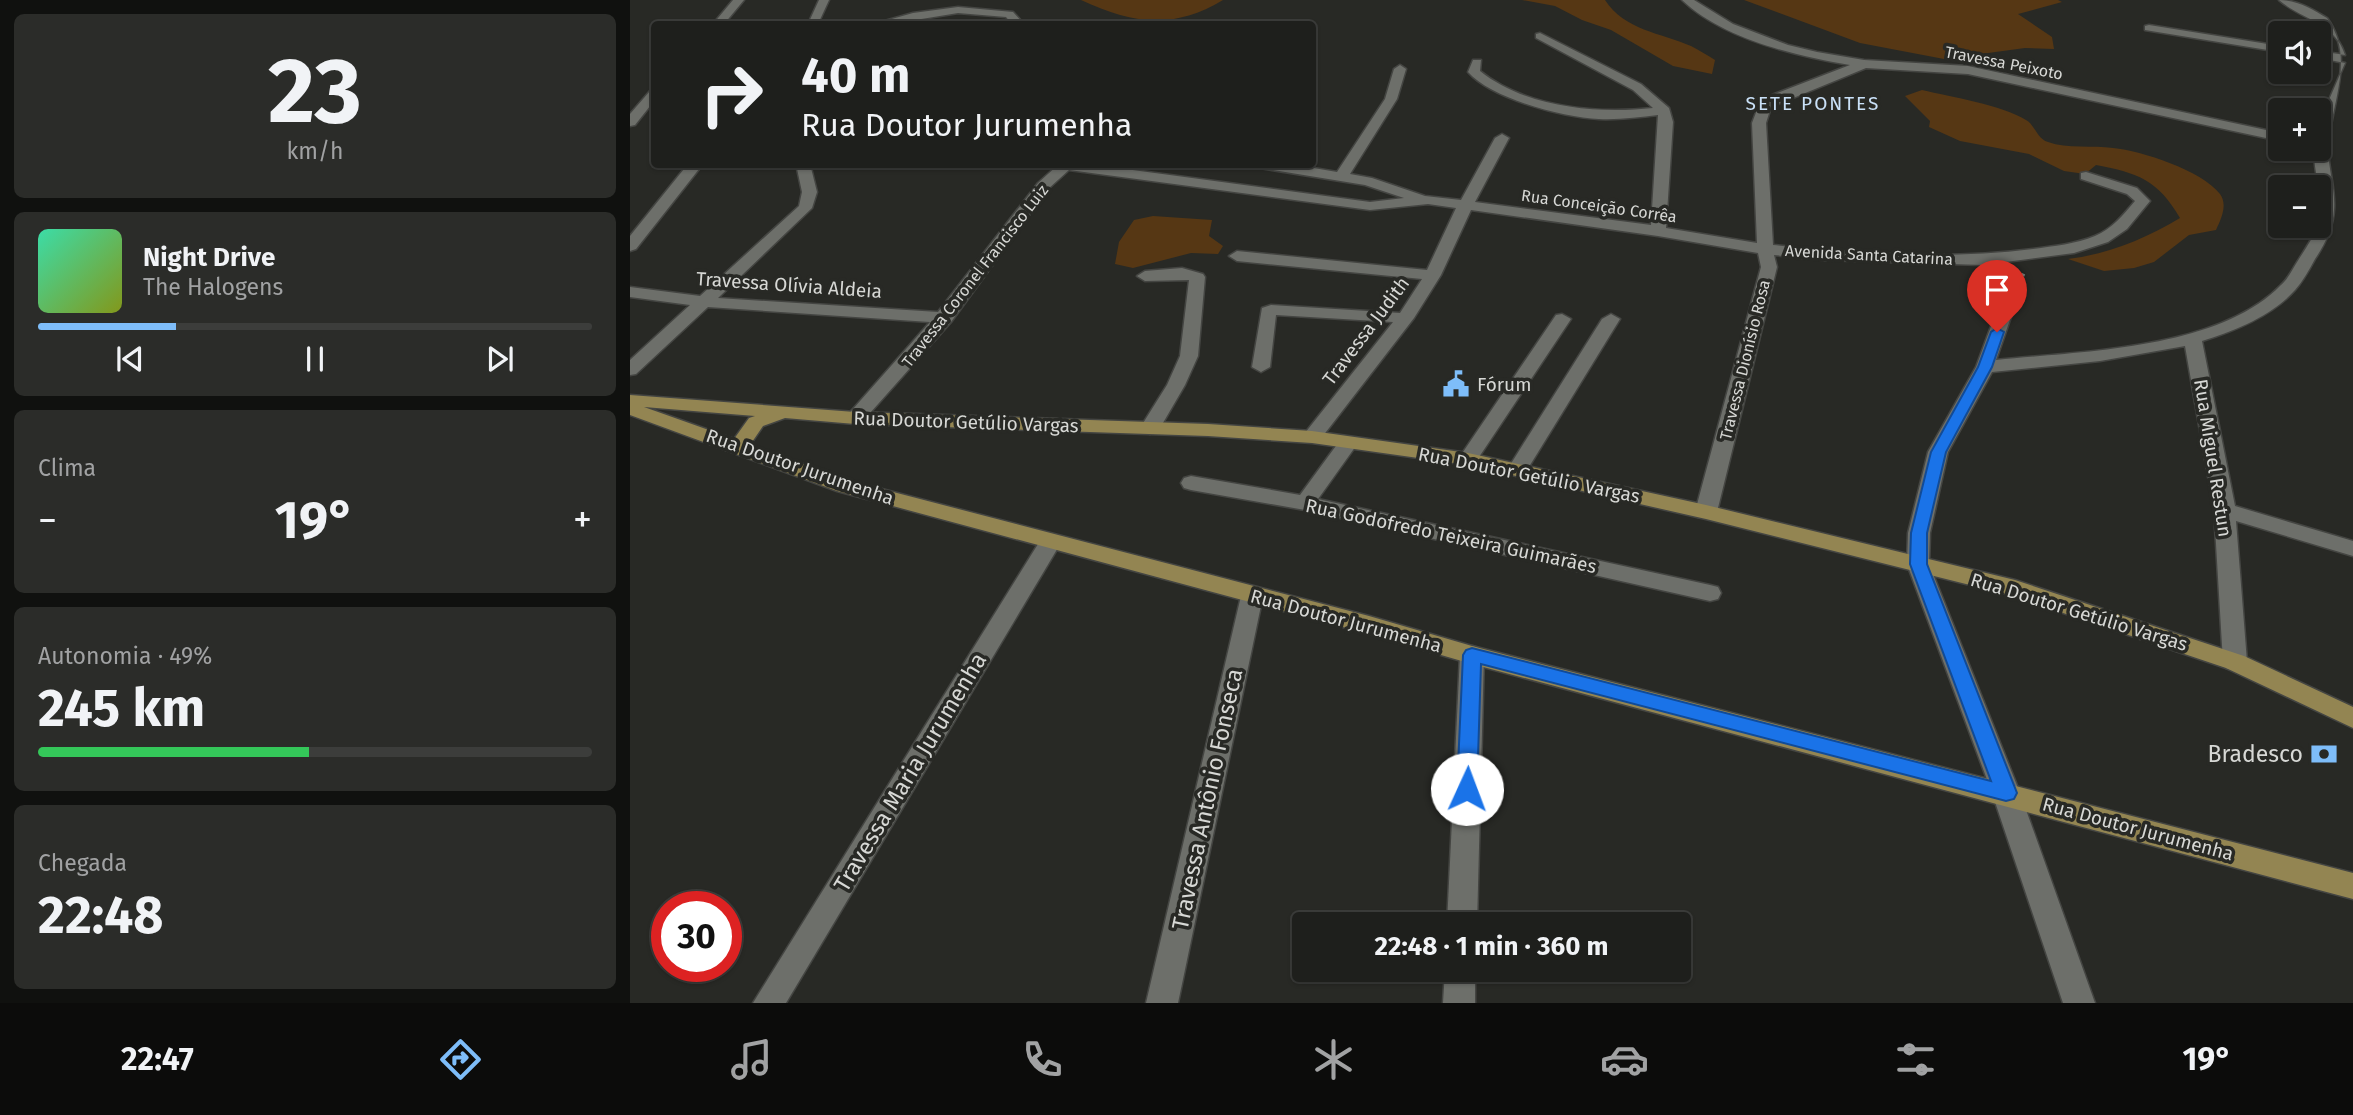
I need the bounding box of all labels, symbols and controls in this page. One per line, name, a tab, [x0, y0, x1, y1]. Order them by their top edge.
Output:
map controls	[2268, 21, 2331, 238]
button: sound	[2268, 21, 2331, 84]
text: 23	[268, 37, 362, 146]
street label: Travessa Peixoto	[1943, 42, 2065, 84]
text: 40 m	[801, 46, 910, 105]
icon: right	[686, 49, 777, 140]
district label: SETE PONTES	[1746, 92, 1880, 115]
button: +	[2268, 98, 2331, 161]
text: Rua Doutor Jurumenha	[801, 106, 1133, 144]
text: km/h	[287, 137, 343, 165]
button: −	[2268, 175, 2331, 238]
street label: Travessa Coronel Francisco Luiz	[898, 181, 1052, 371]
street label: Rua Conceição Corrêa	[1520, 186, 1678, 227]
street label: Avenida Santa Catarina	[1785, 241, 1953, 269]
text: Night Drive	[143, 242, 275, 273]
pin	[1967, 260, 2027, 332]
street label: Travessa Olívia Aldeia	[695, 267, 883, 303]
icon: arrive	[1978, 271, 2016, 309]
street label: Travessa Judith	[1318, 272, 1414, 390]
text: The Halogens	[143, 273, 283, 301]
street label: Travessa Dionísio Rosa	[1716, 278, 1774, 442]
icon: previous	[111, 340, 149, 378]
icon: pause	[296, 340, 334, 378]
icon: next	[481, 340, 519, 378]
public building icon: Fórum	[1441, 369, 1471, 399]
place label: Fórum	[1477, 373, 1531, 396]
street label: Rua Miguel Restun	[2189, 378, 2237, 538]
street label: Rua Doutor Getúlio Vargas	[853, 407, 1079, 437]
street label: Rua Doutor Jurumenha	[703, 424, 897, 510]
street label: Rua Doutor Getúlio Vargas	[1416, 442, 1642, 508]
text: Clima	[38, 454, 96, 482]
text: 19°	[275, 489, 355, 552]
street label: Rua Godofredo Teixeira Guimarães	[1303, 494, 1599, 578]
text: −	[38, 497, 57, 543]
text: +	[573, 497, 592, 543]
street label: Rua Doutor Getúlio Vargas	[1968, 568, 2190, 656]
street label: Rua Doutor Jurumenha	[1248, 584, 1444, 658]
text: Autonomia · 49%	[38, 642, 212, 670]
street label: Travessa Maria Jurumenha	[828, 648, 992, 896]
street label: Travessa Antônio Fonseca	[1166, 666, 1248, 932]
text: 245 km	[38, 677, 205, 740]
bank icon: Bradesco	[2309, 739, 2339, 769]
place label: Bradesco	[2207, 740, 2303, 768]
position arrow	[1430, 752, 1504, 826]
street label: Rua Doutor Jurumenha	[2040, 792, 2236, 866]
text: Chegada	[38, 849, 127, 877]
text: 22:48	[38, 884, 164, 947]
speed limit sign: 30	[651, 891, 742, 982]
text: 22:48 · 1 min · 360 m	[1375, 931, 1608, 962]
icon: directions	[436, 1035, 485, 1084]
icon: music	[727, 1035, 776, 1084]
icon: phone	[1018, 1035, 1067, 1084]
icon: climate	[1309, 1035, 1358, 1084]
icon: car	[1600, 1035, 1649, 1084]
icon: filters	[1891, 1035, 1940, 1084]
text: 22:47	[121, 1040, 194, 1078]
text: 19°	[2182, 1040, 2232, 1078]

